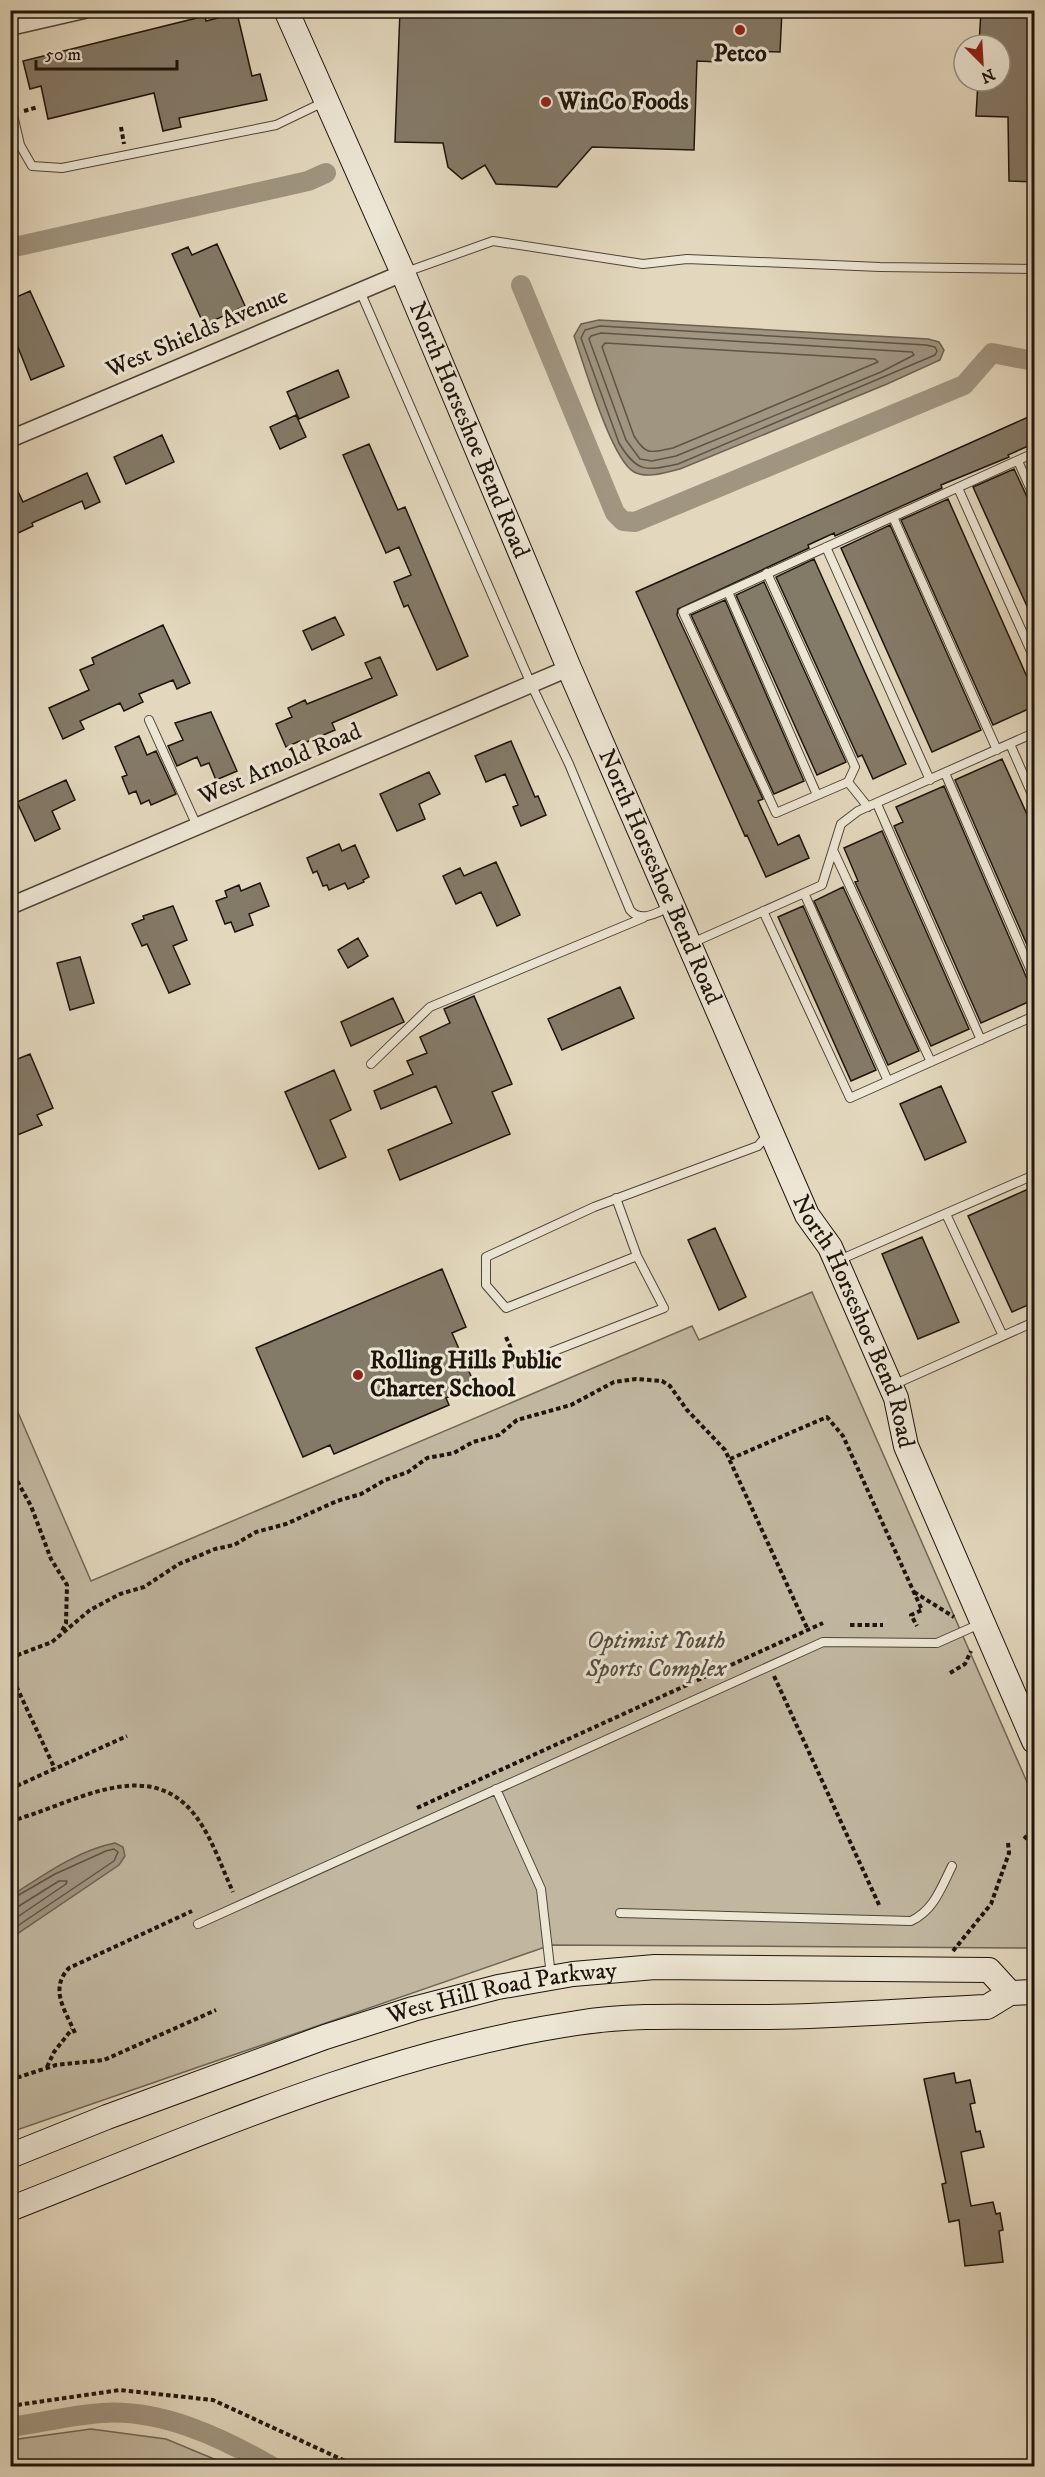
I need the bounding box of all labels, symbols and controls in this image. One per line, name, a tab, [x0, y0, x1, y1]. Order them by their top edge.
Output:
marker: Petco	[733, 23, 747, 37]
scale bar	[36, 33, 177, 71]
north arrow	[952, 33, 1012, 93]
place label: Petco	[713, 39, 767, 69]
text: 50 m	[45, 44, 81, 66]
text: N	[978, 64, 998, 88]
place label: WinCo Foods	[557, 87, 689, 117]
marker: WinCo Foods	[539, 95, 553, 109]
street label: West Shields Avenue	[101, 281, 292, 385]
street label: North Horseshoe Bend Road	[402, 297, 536, 563]
street label: West Arnold Road	[193, 716, 366, 812]
street label: North Horseshoe Bend Road	[591, 745, 729, 1009]
street label: North Horseshoe Bend Road	[785, 1190, 921, 1451]
place label: Rolling Hills Public Charter School	[370, 1346, 562, 1404]
marker: Rolling Hills Public Charter School	[351, 1368, 365, 1382]
park label: Optimist Youth Sports Complex	[585, 1626, 728, 1684]
street label: West Hill Road Parkway	[383, 1955, 619, 2032]

